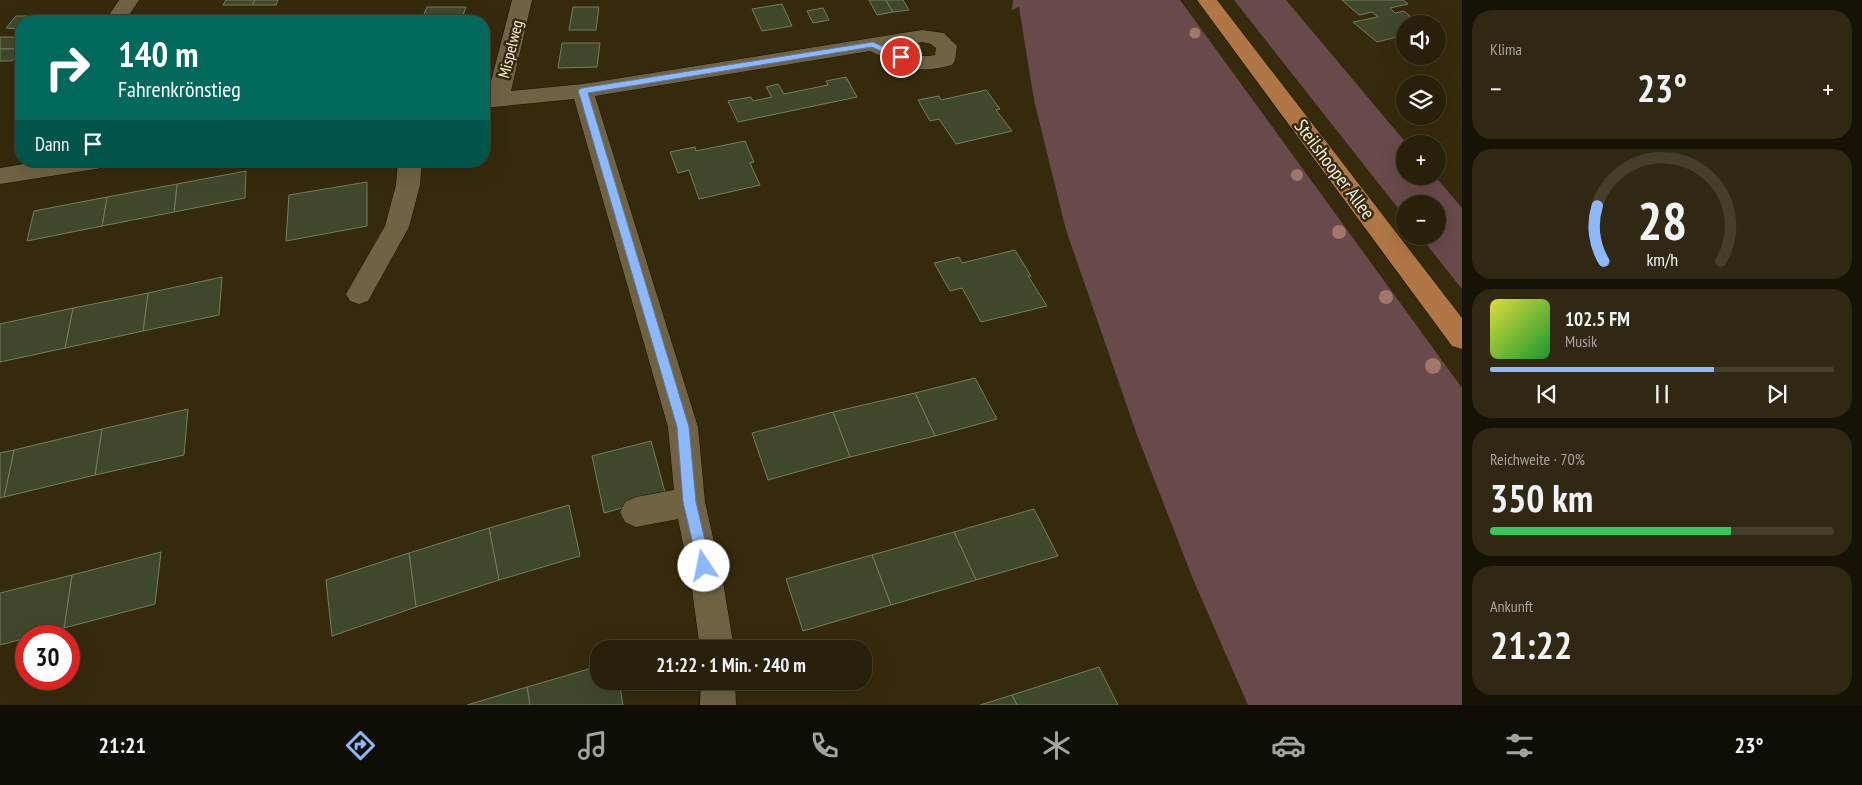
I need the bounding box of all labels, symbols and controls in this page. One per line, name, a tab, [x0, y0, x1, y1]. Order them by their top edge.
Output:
map controls	[1396, 15, 1446, 245]
button: sound	[1396, 15, 1446, 65]
street label: Mispelweg	[493, 18, 527, 80]
text: 140 m	[118, 31, 199, 77]
icon: right	[35, 35, 100, 100]
pin	[880, 36, 922, 78]
text: Klima	[1490, 39, 1522, 59]
icon: arrive	[887, 43, 915, 71]
text: 23°	[1637, 63, 1687, 112]
text: −	[1490, 70, 1502, 107]
text: +	[1822, 70, 1834, 107]
text: Fahrenkrönstieg	[118, 75, 241, 103]
button: layers	[1396, 75, 1446, 125]
street label: Steilshooper Allee	[1290, 114, 1380, 224]
icon: arrive	[79, 130, 107, 158]
text: Dann	[35, 132, 69, 156]
button: +	[1396, 135, 1446, 185]
text: 28	[1637, 187, 1687, 254]
button: −	[1396, 195, 1446, 245]
text: km/h	[1646, 248, 1678, 271]
text: 102.5 FM	[1565, 307, 1630, 331]
text: Musik	[1565, 331, 1597, 351]
icon: previous	[1533, 380, 1561, 408]
icon: pause	[1648, 380, 1676, 408]
icon: next	[1763, 380, 1791, 408]
text: Reichweite · 70%	[1490, 449, 1585, 469]
text: 350 km	[1490, 473, 1593, 522]
position arrow	[677, 539, 729, 591]
text: Ankunft	[1490, 596, 1533, 616]
text: 21:22	[1490, 620, 1572, 669]
speed limit sign: 30	[15, 625, 80, 690]
text: 21:22 · 1 Min. · 240 m	[656, 653, 806, 677]
icon: directions	[343, 728, 378, 763]
icon: music	[575, 728, 610, 763]
icon: phone	[807, 728, 842, 763]
icon: climate	[1039, 728, 1074, 763]
icon: car	[1271, 728, 1306, 763]
icon: filters	[1502, 728, 1537, 763]
text: 21:21	[98, 731, 146, 759]
text: 23°	[1734, 731, 1763, 759]

